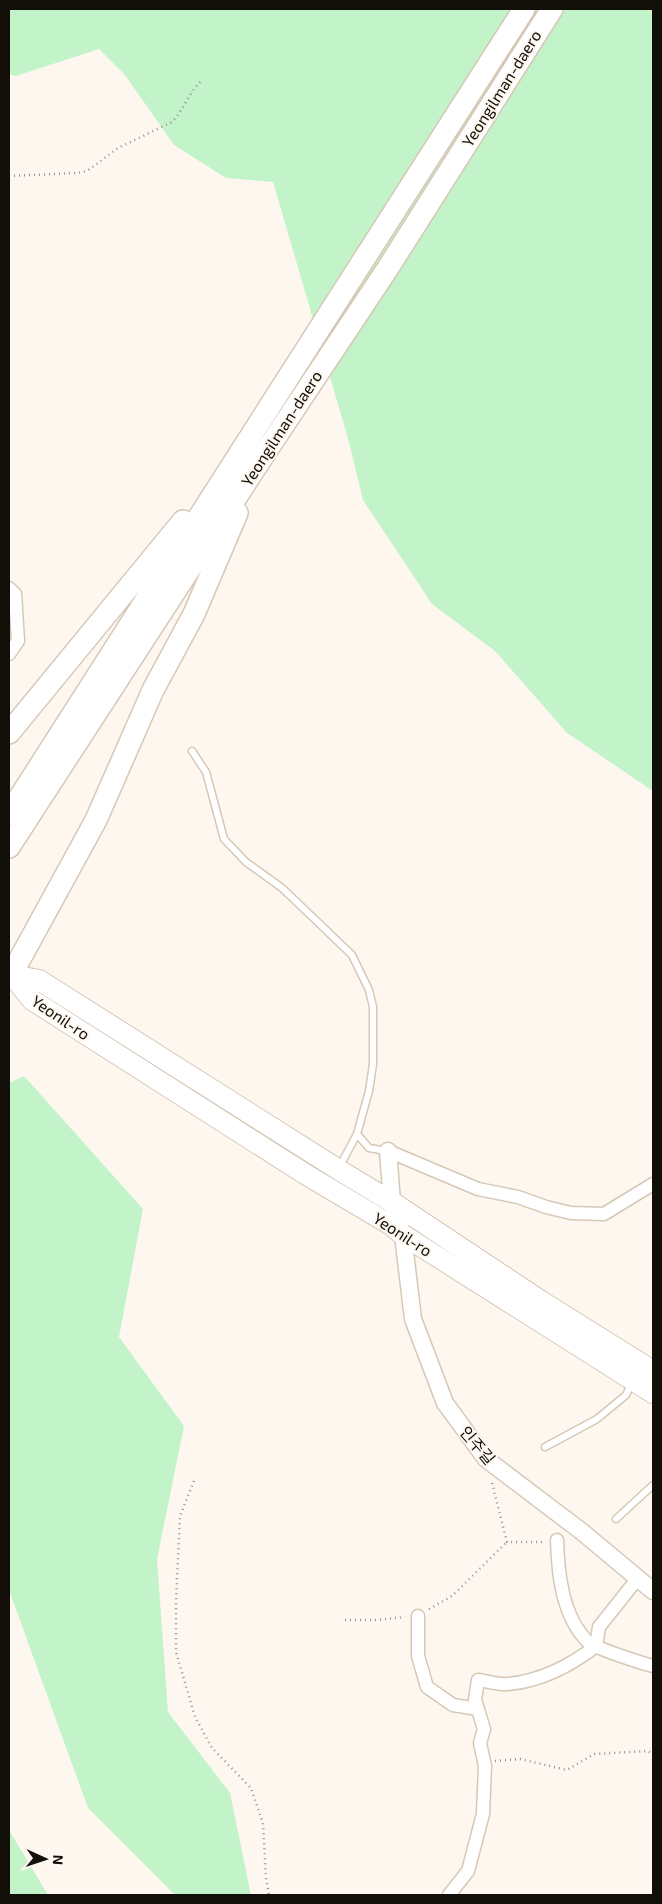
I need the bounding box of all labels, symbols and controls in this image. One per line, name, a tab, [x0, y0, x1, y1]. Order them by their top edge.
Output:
street label: Yeongilman-daero	[457, 26, 545, 150]
street label: Yeongilman-daero	[237, 367, 325, 489]
street label: Yeonil-ro	[28, 991, 94, 1043]
street label: Yeonil-ro	[370, 1208, 436, 1260]
street label: 인주길	[457, 1422, 499, 1468]
north arrow	[20, 1834, 70, 1884]
text: N	[50, 1854, 67, 1865]

